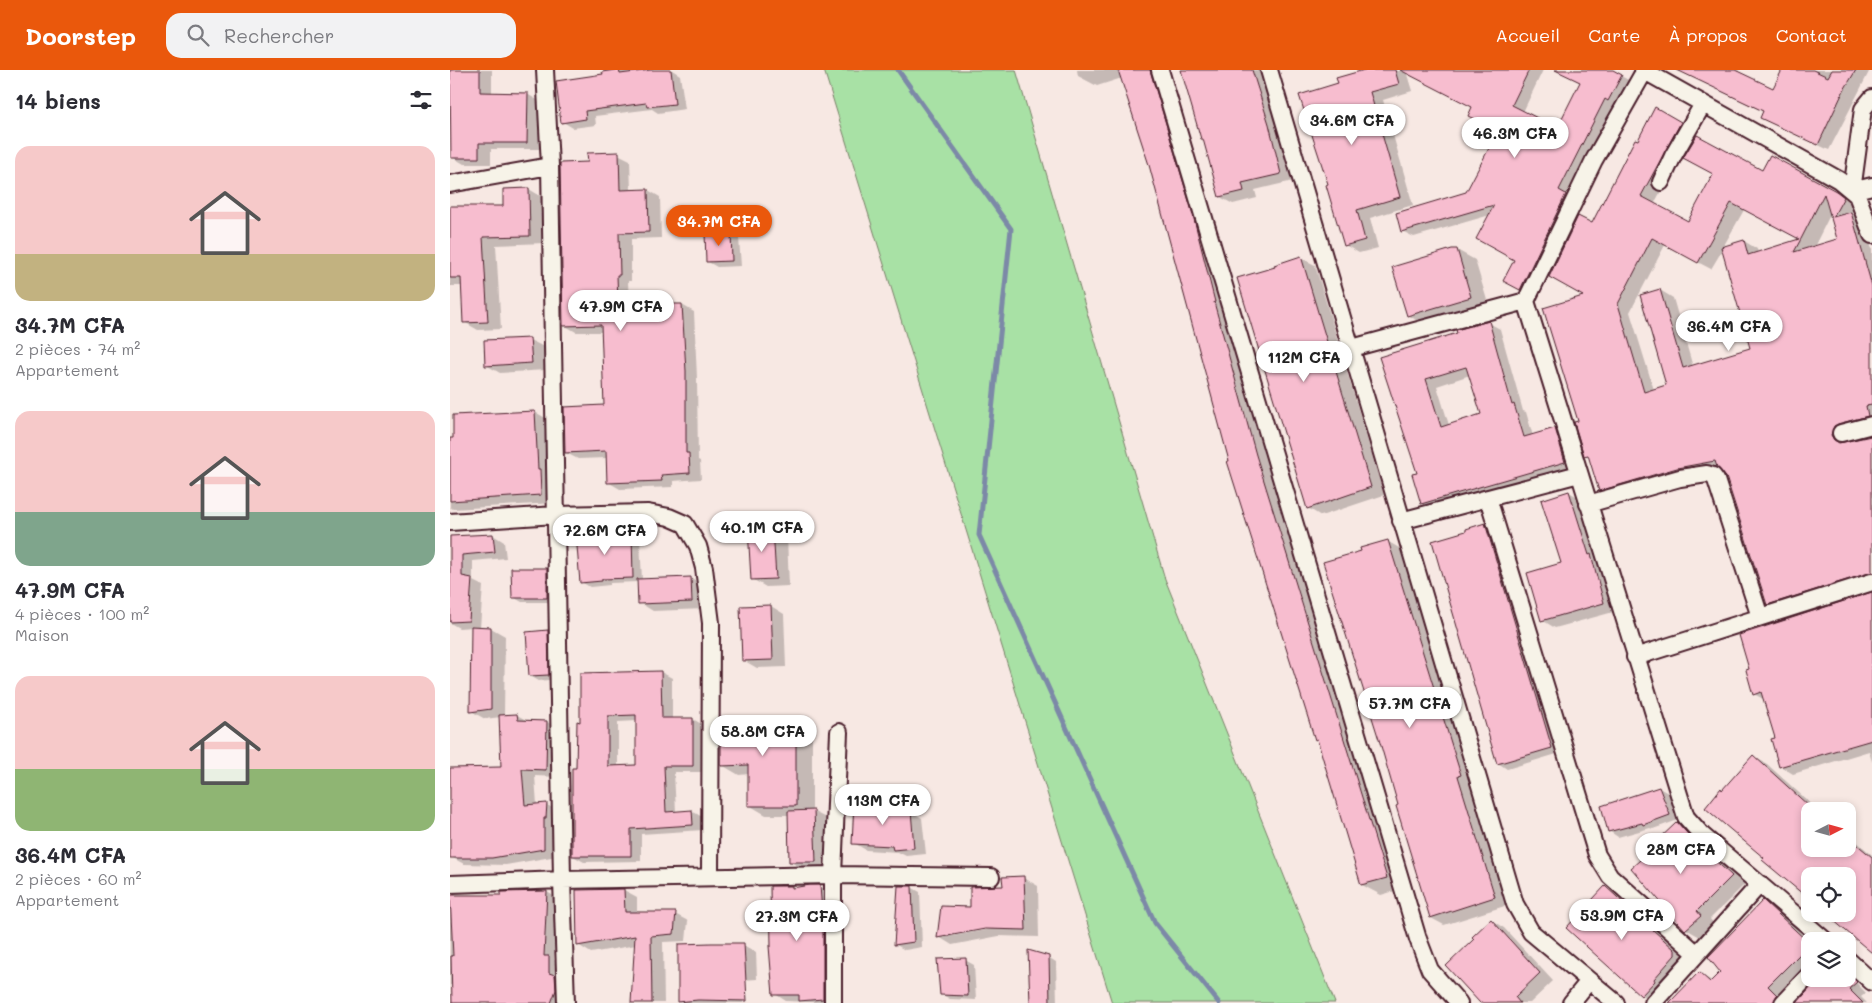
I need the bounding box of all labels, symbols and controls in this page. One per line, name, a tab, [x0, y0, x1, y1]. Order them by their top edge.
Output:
search box	[166, 13, 516, 58]
text: Doorstep	[25, 20, 136, 51]
icon: search	[184, 21, 212, 49]
text: Rechercher	[224, 23, 334, 48]
text: Accueil	[1495, 23, 1560, 47]
text: Carte	[1588, 23, 1640, 47]
text: À propos	[1668, 23, 1748, 47]
text: Contact	[1776, 23, 1847, 47]
icon: filters	[407, 86, 435, 114]
text: 14 biens	[15, 87, 101, 114]
pin: 34.6M CFA	[1295, 104, 1409, 146]
text: 34.6M CFA	[1310, 109, 1394, 130]
pin: 46.3M CFA	[1458, 116, 1572, 159]
text: 46.3M CFA	[1473, 122, 1557, 143]
icon: home	[180, 178, 270, 268]
pin: 34.7M CFA	[662, 204, 776, 247]
text: 34.7M CFA	[677, 210, 761, 231]
pin: 47.9M CFA	[564, 290, 678, 332]
text: 47.9M CFA	[579, 295, 663, 316]
pin: 36.4M CFA	[1672, 310, 1786, 352]
text: 34.7M CFA	[15, 311, 125, 338]
text: 36.4M CFA	[1687, 315, 1771, 336]
text: 2 pièces · 74 m²	[15, 338, 140, 359]
pin: 112M CFA	[1252, 340, 1356, 383]
text: 112M CFA	[1267, 346, 1341, 367]
text: Appartement	[15, 359, 119, 380]
icon: home	[180, 443, 270, 533]
pin: 40.1M CFA	[705, 510, 819, 553]
pin: 72.6M CFA	[548, 514, 662, 556]
text: 40.1M CFA	[721, 516, 803, 537]
text: 72.6M CFA	[564, 519, 646, 540]
text: 47.9M CFA	[15, 576, 125, 603]
text: 4 pièces · 100 m²	[15, 603, 149, 624]
text: Maison	[15, 624, 69, 645]
pin: 57.7M CFA	[1353, 686, 1467, 729]
text: 57.7M CFA	[1369, 692, 1451, 713]
icon: home	[180, 708, 270, 798]
pin: 58.8M CFA	[706, 714, 820, 757]
text: 58.8M CFA	[721, 720, 805, 741]
pin: 113M CFA	[831, 784, 935, 826]
text: 113M CFA	[846, 789, 920, 810]
north arrow	[1801, 802, 1856, 858]
map controls	[1801, 802, 1856, 987]
pin: 28M CFA	[1635, 832, 1727, 875]
text: 28M CFA	[1646, 838, 1716, 859]
text: 36.4M CFA	[15, 841, 126, 868]
button: locate	[1801, 867, 1856, 922]
text: 2 pièces · 60 m²	[15, 868, 141, 889]
text: Appartement	[15, 889, 119, 910]
pin: 53.9M CFA	[1565, 898, 1679, 941]
pin: 27.3M CFA	[740, 900, 854, 942]
text: 53.9M CFA	[1580, 904, 1664, 925]
text: 27.3M CFA	[756, 905, 838, 926]
button: layers	[1801, 932, 1856, 987]

